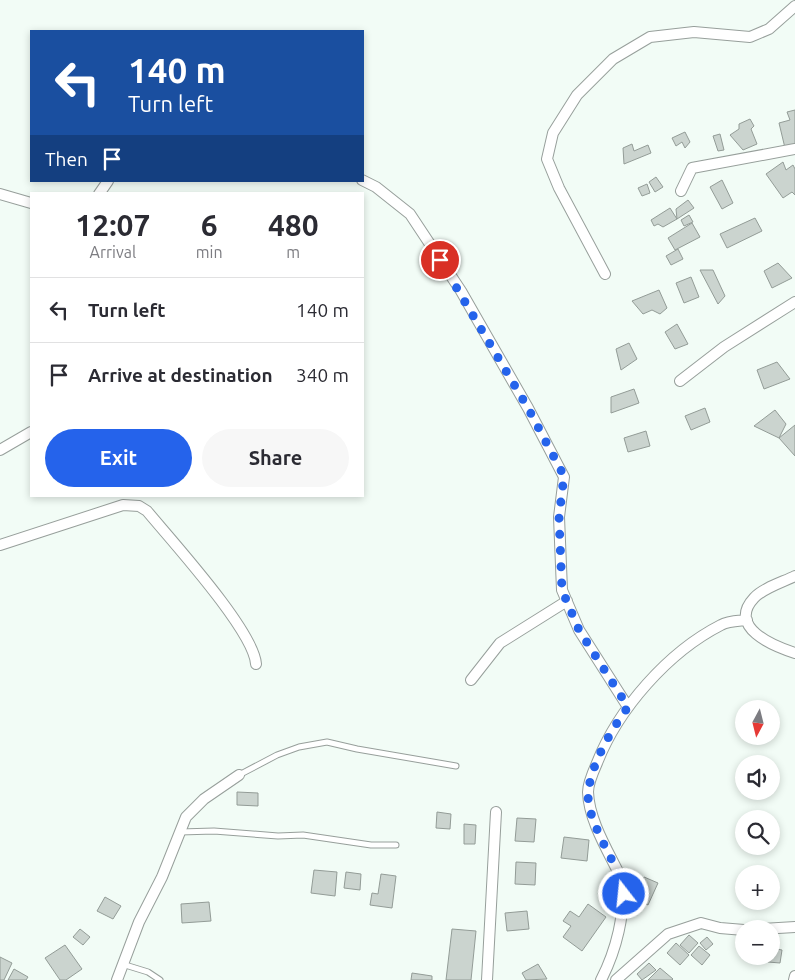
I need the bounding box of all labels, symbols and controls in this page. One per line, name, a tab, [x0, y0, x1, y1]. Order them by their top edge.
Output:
icon: left	[45, 50, 110, 115]
text: 140 m	[128, 50, 226, 90]
text: Turn left	[128, 91, 213, 116]
icon: arrive	[98, 145, 126, 173]
text: Then	[45, 148, 88, 170]
text: 12:07	[75, 208, 150, 242]
text: 6	[201, 208, 218, 242]
text: 480	[268, 208, 319, 242]
pin	[419, 239, 461, 281]
text: Arrival	[90, 243, 136, 261]
text: min	[196, 243, 223, 261]
text: m	[286, 243, 300, 261]
icon: arrive	[426, 246, 454, 274]
icon: left	[45, 296, 73, 324]
text: Turn left	[88, 299, 166, 321]
text: 140 m	[296, 299, 349, 321]
icon: arrive	[45, 361, 73, 389]
text: Arrive at destination	[88, 364, 273, 386]
text: 340 m	[296, 364, 349, 386]
button: Exit	[45, 429, 192, 487]
button: Share	[202, 429, 349, 487]
north arrow	[735, 700, 780, 745]
map controls	[735, 700, 780, 965]
button: sound	[735, 755, 780, 800]
button: search	[735, 810, 780, 855]
button: +	[735, 865, 780, 910]
position arrow	[597, 867, 649, 919]
button: −	[735, 920, 780, 965]

